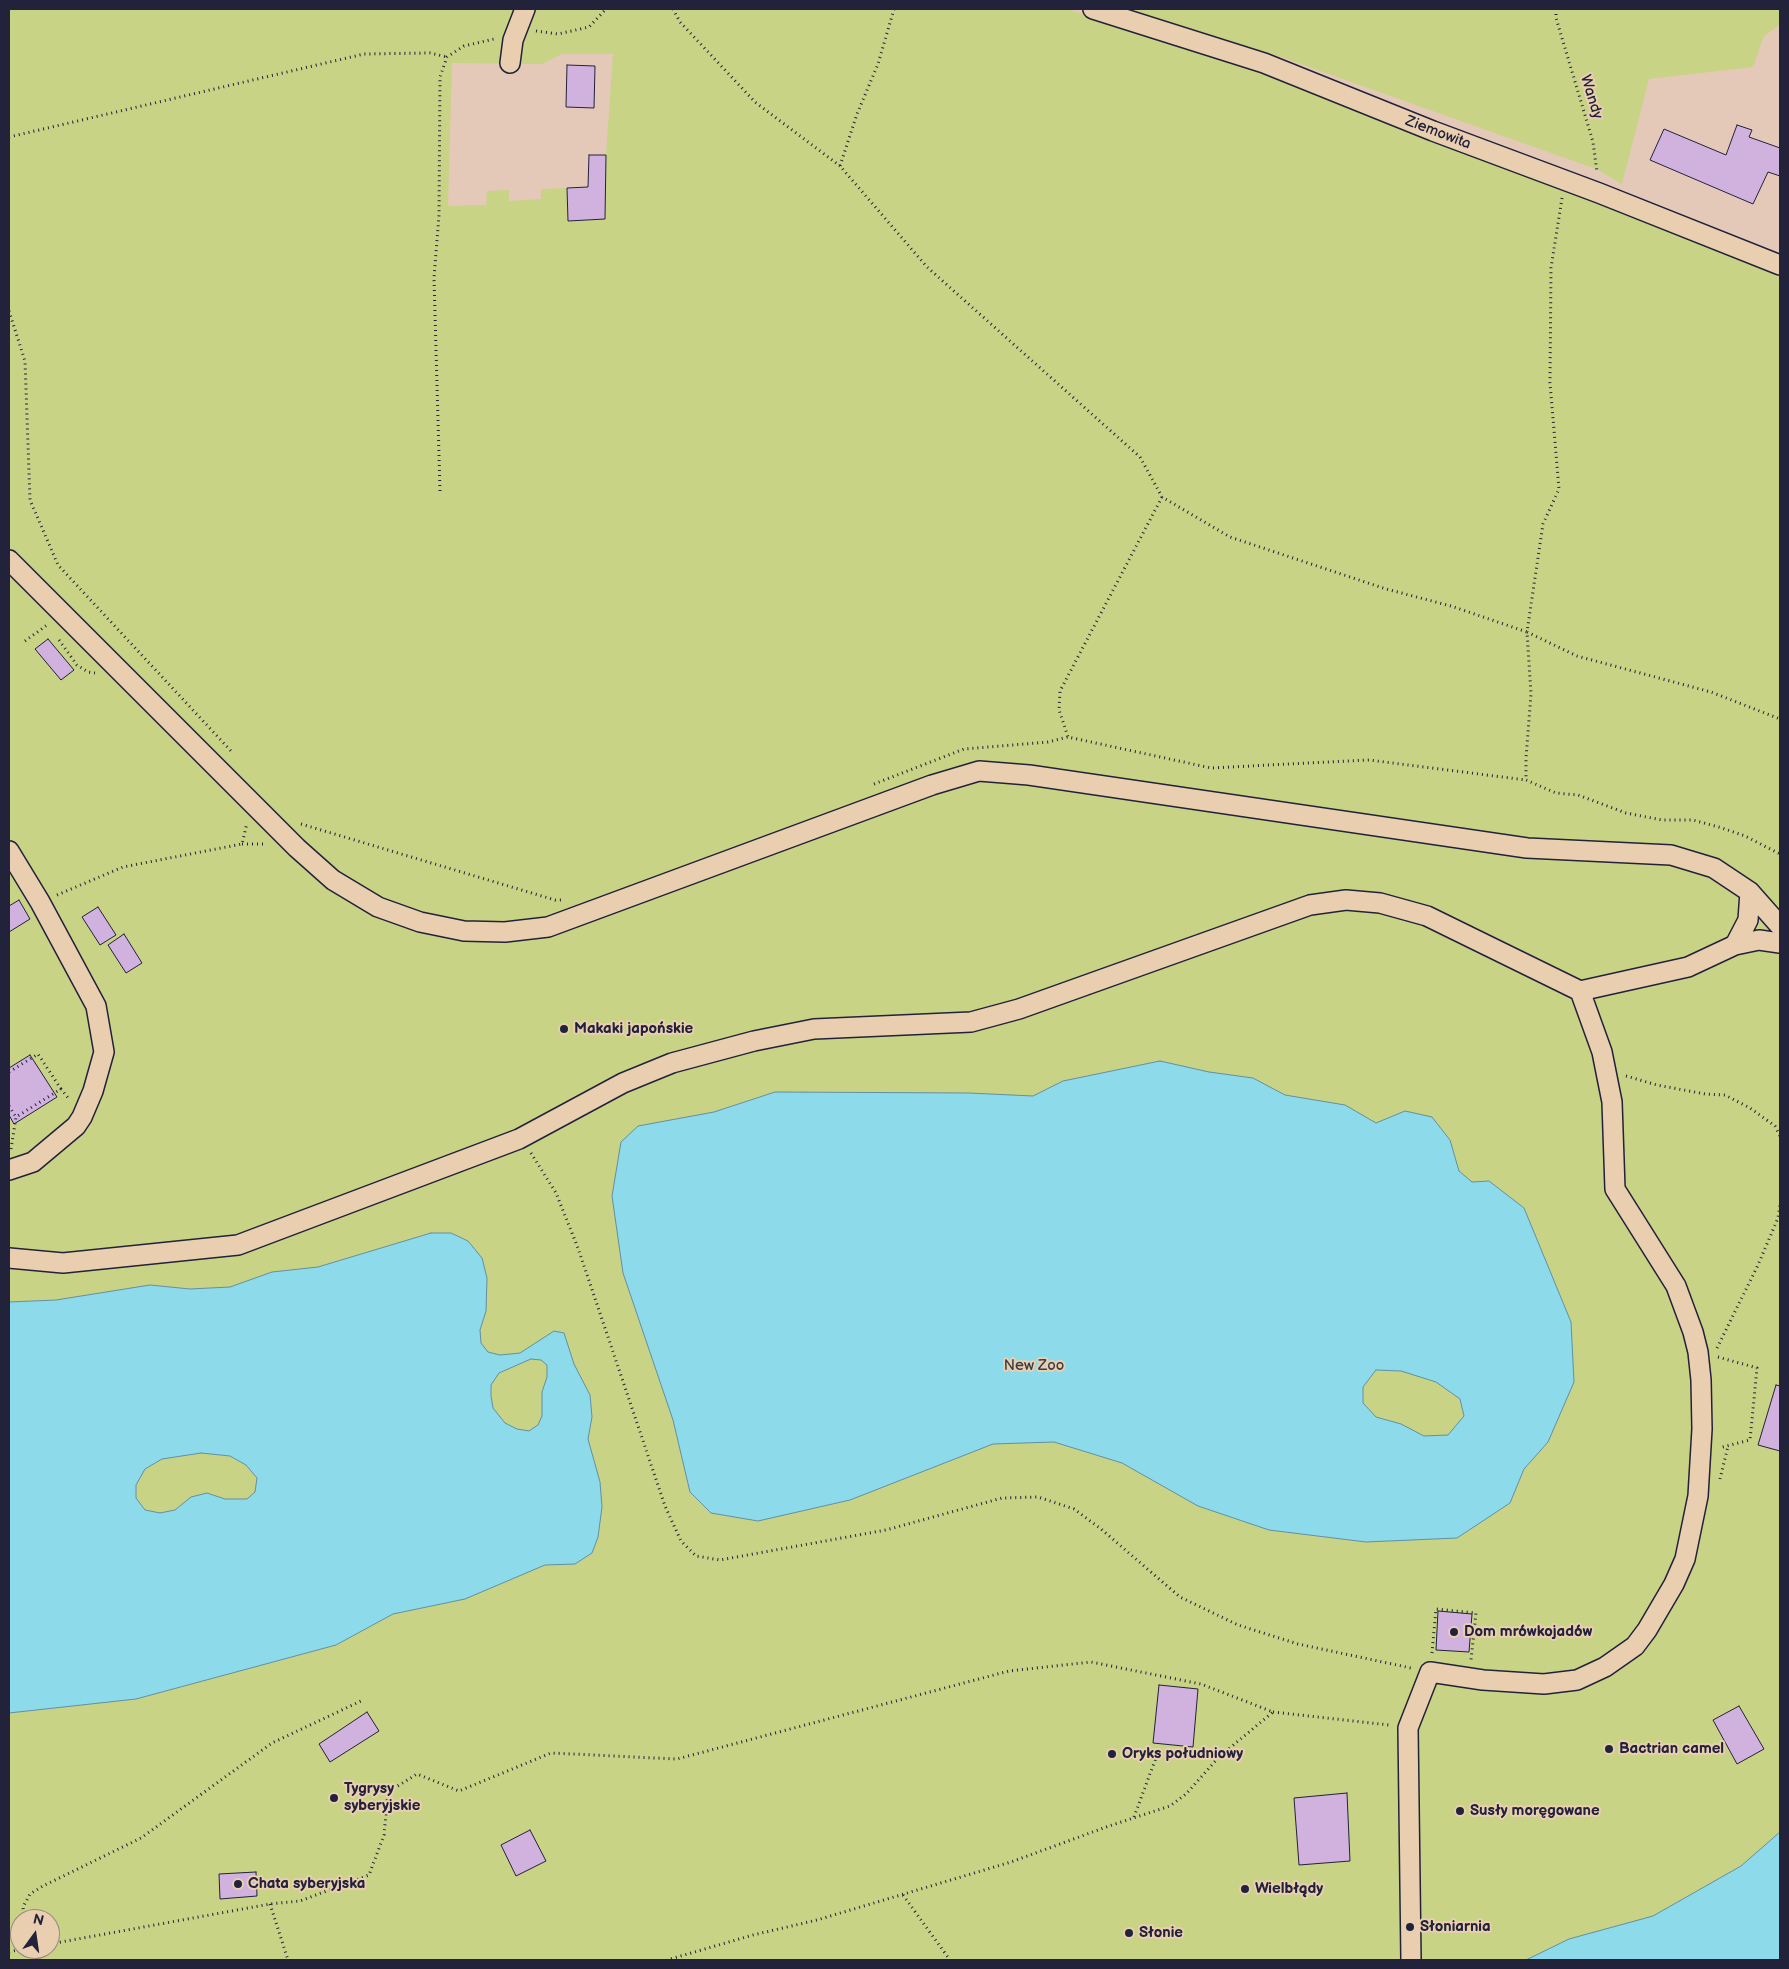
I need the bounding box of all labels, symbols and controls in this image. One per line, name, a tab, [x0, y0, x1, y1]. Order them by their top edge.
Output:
street label: Wandy	[1576, 73, 1606, 121]
street label: Ziemowita	[1403, 112, 1473, 154]
place label: Makaki japońskie	[574, 1020, 693, 1038]
marker: Makaki japońskie	[558, 1023, 570, 1035]
park label: New Zoo	[1004, 1357, 1064, 1375]
place label: Dom mrówkojadów	[1464, 1623, 1592, 1641]
marker: Dom mrówkojadów	[1448, 1626, 1460, 1638]
place label: Bactrian camel	[1619, 1740, 1724, 1758]
marker: Bactrian camel	[1603, 1743, 1615, 1755]
place label: Oryks południowy	[1122, 1745, 1243, 1763]
marker: Oryks południowy	[1106, 1748, 1118, 1760]
place label: Tygrysy syberyjskie	[344, 1780, 420, 1815]
marker: Tygrysy syberyjskie	[328, 1792, 340, 1804]
place label: Susły moręgowane	[1470, 1802, 1600, 1820]
marker: Susły moręgowane	[1454, 1805, 1466, 1817]
place label: Chata syberyjska	[248, 1875, 365, 1893]
marker: Chata syberyjska	[232, 1878, 244, 1890]
place label: Wielbłądy	[1255, 1880, 1323, 1898]
marker: Wielbłądy	[1239, 1883, 1251, 1895]
north arrow	[10, 1909, 60, 1959]
text: N	[31, 1910, 46, 1929]
place label: Słoniarnia	[1420, 1918, 1491, 1936]
marker: Słoniarnia	[1404, 1921, 1416, 1933]
place label: Słonie	[1139, 1924, 1183, 1942]
marker: Słonie	[1123, 1927, 1135, 1939]

